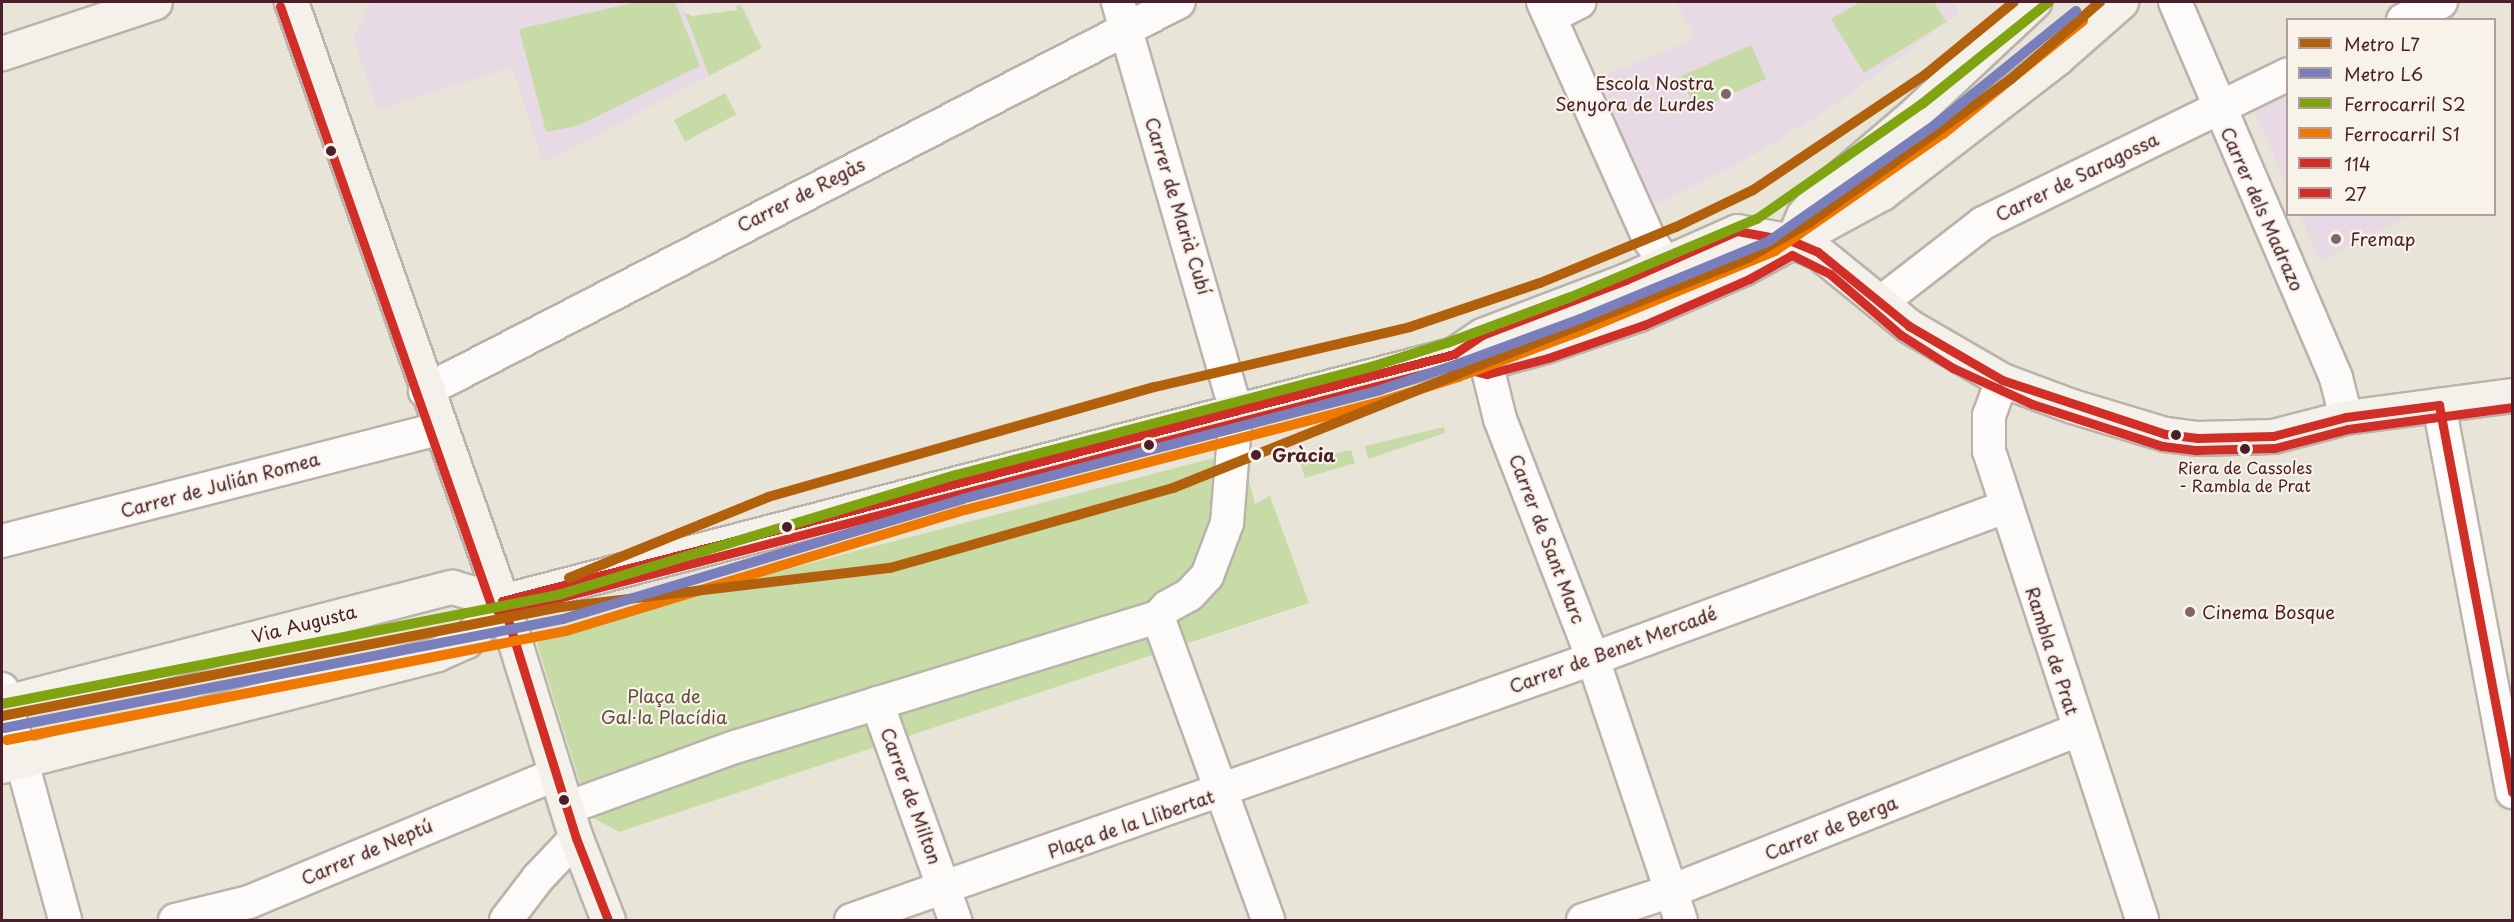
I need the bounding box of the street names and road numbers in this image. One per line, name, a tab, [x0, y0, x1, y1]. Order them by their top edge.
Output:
street label: Carrer de Marià Cubí	[1140, 114, 1216, 298]
street label: Carrer dels Madrazo	[2216, 123, 2308, 295]
street label: Carrer de Saragossa	[1992, 128, 2162, 226]
street label: Carrer de Regàs	[734, 154, 868, 236]
street label: Carrer de Julián Romea	[117, 448, 323, 522]
street label: Carrer de Sant Marc	[1505, 451, 1589, 627]
street label: Rambla de Prat	[2021, 584, 2083, 718]
street label: Via Augusta	[250, 601, 358, 647]
street label: Carrer de Benet Mercadé	[1505, 602, 1721, 698]
street label: Carrer de Milton	[876, 724, 946, 868]
street label: Plaça de la Llibertat	[1045, 785, 1217, 863]
street label: Carrer de Berga	[1761, 791, 1901, 865]
street label: Carrer de Neptú	[297, 814, 437, 890]

